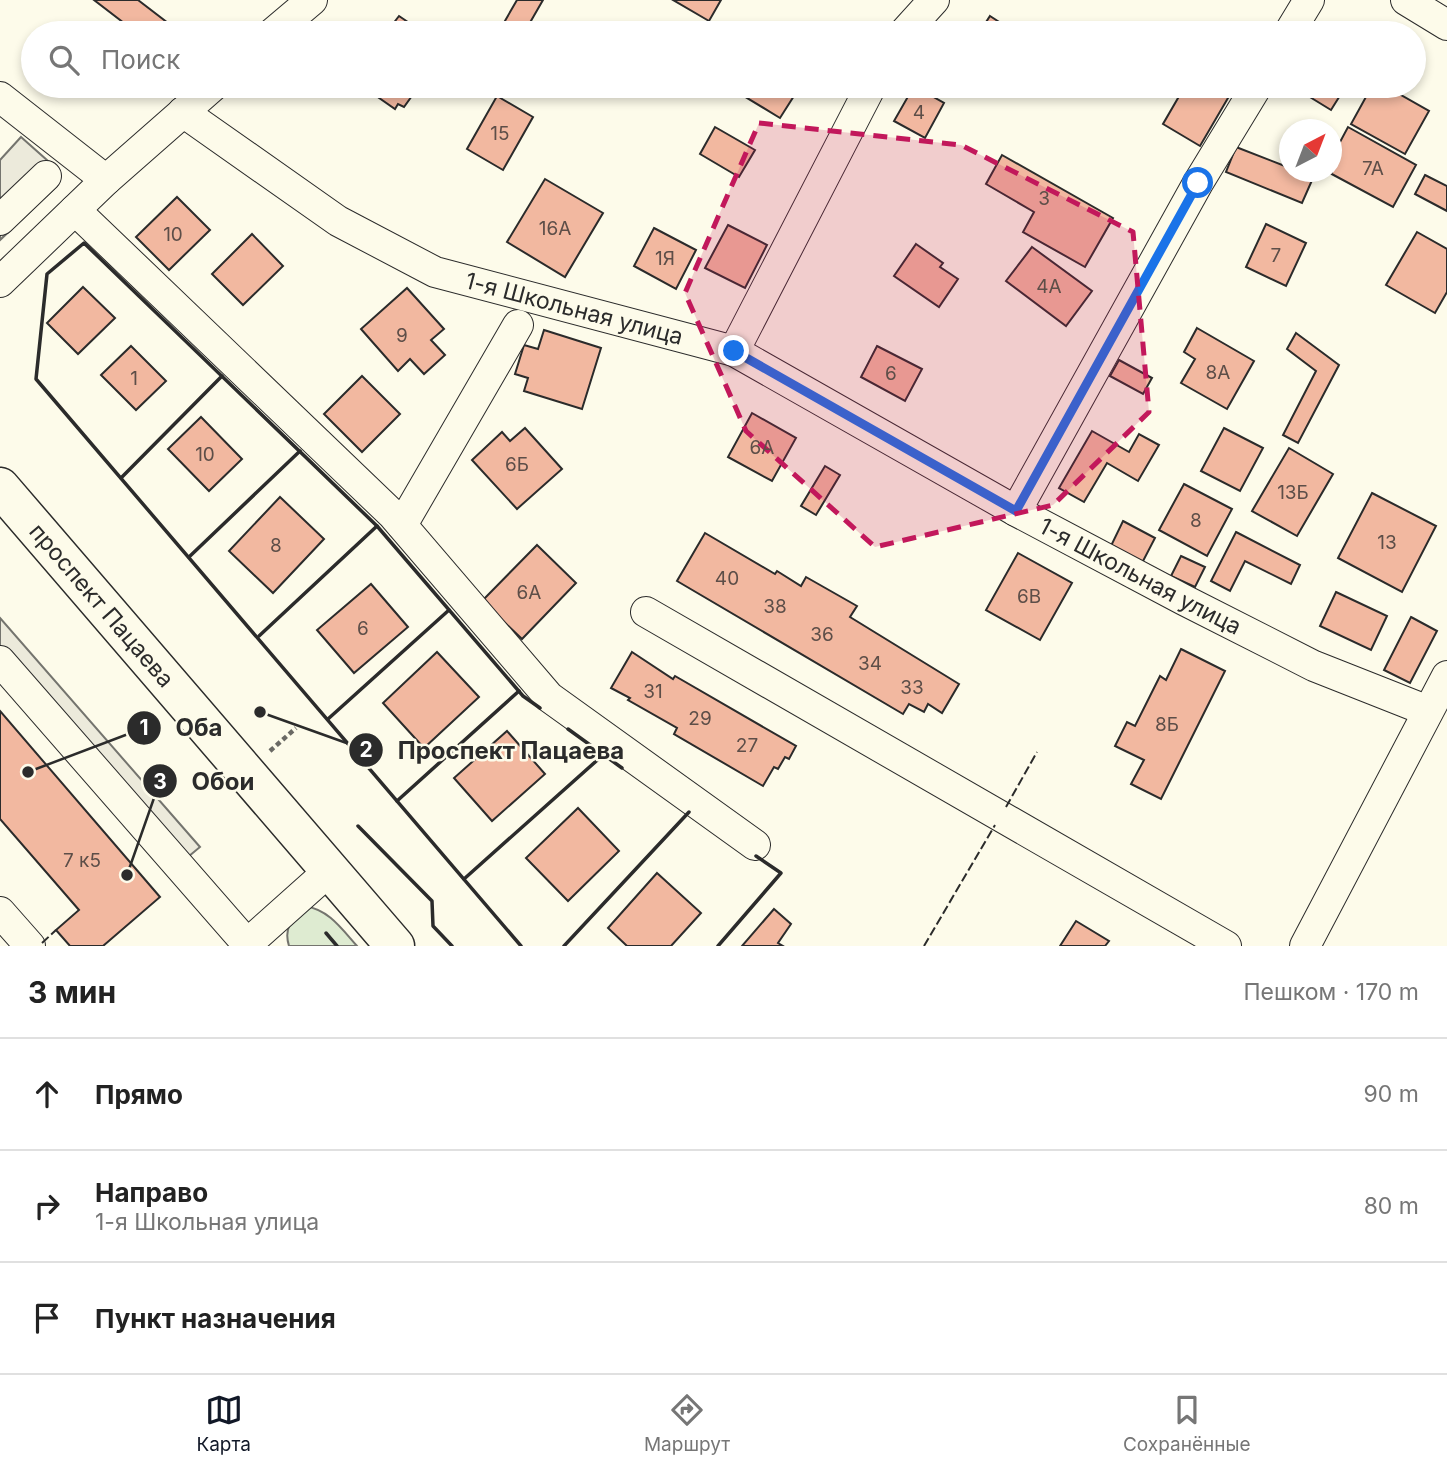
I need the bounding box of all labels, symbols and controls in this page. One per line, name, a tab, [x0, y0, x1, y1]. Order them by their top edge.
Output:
search box	[21, 21, 1426, 98]
icon: search	[45, 41, 83, 79]
text: Поиск	[101, 44, 180, 75]
house number: 4	[913, 101, 925, 124]
north arrow	[1279, 119, 1342, 182]
house number: 15	[490, 122, 510, 145]
house number: 7А	[1362, 157, 1384, 180]
route start	[1182, 167, 1213, 198]
house number: 3	[1038, 187, 1050, 210]
house number: 16А	[539, 217, 571, 240]
house number: 10	[163, 223, 183, 246]
house number: 7	[1271, 244, 1281, 267]
house number: 1Я	[655, 247, 675, 270]
street label: 1-я Школьная улица	[462, 267, 686, 351]
house number: 4А	[1036, 275, 1062, 298]
house number: 9	[396, 324, 408, 347]
route end	[718, 335, 749, 366]
house number: 8А	[1206, 361, 1230, 384]
house number: 6	[885, 362, 897, 385]
house number: 1	[130, 367, 138, 390]
house number: 6А	[750, 436, 774, 459]
house number: 10	[195, 443, 215, 466]
house number: 6Б	[505, 453, 529, 476]
house number: 13Б	[1277, 481, 1309, 504]
house number: 8	[1190, 509, 1202, 532]
street label: 1-я Школьная улица	[1034, 512, 1246, 641]
street label: проспект Пацаева	[24, 518, 180, 693]
house number: 13	[1377, 531, 1397, 554]
house number: 8	[270, 534, 282, 557]
house number: 40	[715, 567, 739, 590]
house number: 6А	[517, 581, 541, 604]
house number: 6В	[1017, 585, 1041, 608]
house number: 38	[763, 595, 787, 618]
house number: 6	[357, 617, 369, 640]
house number: 36	[810, 623, 834, 646]
house number: 34	[858, 652, 882, 675]
house number: 33	[900, 676, 924, 699]
house number: 31	[643, 680, 663, 703]
callout: Оба	[127, 706, 237, 751]
house number: 29	[688, 707, 712, 730]
text: Оба	[175, 713, 223, 742]
house number: 8Б	[1155, 713, 1179, 736]
text: 1	[139, 715, 149, 740]
callout: Проспект Пацаева	[349, 728, 638, 773]
house number: 27	[736, 734, 758, 757]
text: Проспект Пацаева	[398, 736, 624, 765]
text: 2	[359, 737, 373, 762]
callout: Обои	[142, 759, 268, 804]
text: Обои	[192, 767, 254, 796]
text: 3	[153, 769, 167, 794]
house number: 7 к5	[63, 849, 101, 872]
text: 3 мин	[28, 974, 116, 1010]
text: Пешком · 170 m	[1243, 978, 1419, 1006]
icon: ahead	[28, 1075, 66, 1113]
text: Прямо	[95, 1079, 183, 1110]
text: 90 m	[1364, 1080, 1419, 1108]
text: Направо	[95, 1177, 208, 1208]
icon: right	[28, 1187, 66, 1225]
text: 80 m	[1364, 1192, 1419, 1220]
text: 1-я Школьная улица	[95, 1208, 319, 1236]
icon: arrive	[28, 1299, 66, 1337]
text: Пункт назначения	[95, 1303, 336, 1334]
tab: Карта	[196, 1391, 251, 1456]
tab: Маршрут	[644, 1391, 730, 1456]
tab: Сохранённые	[1123, 1391, 1251, 1456]

